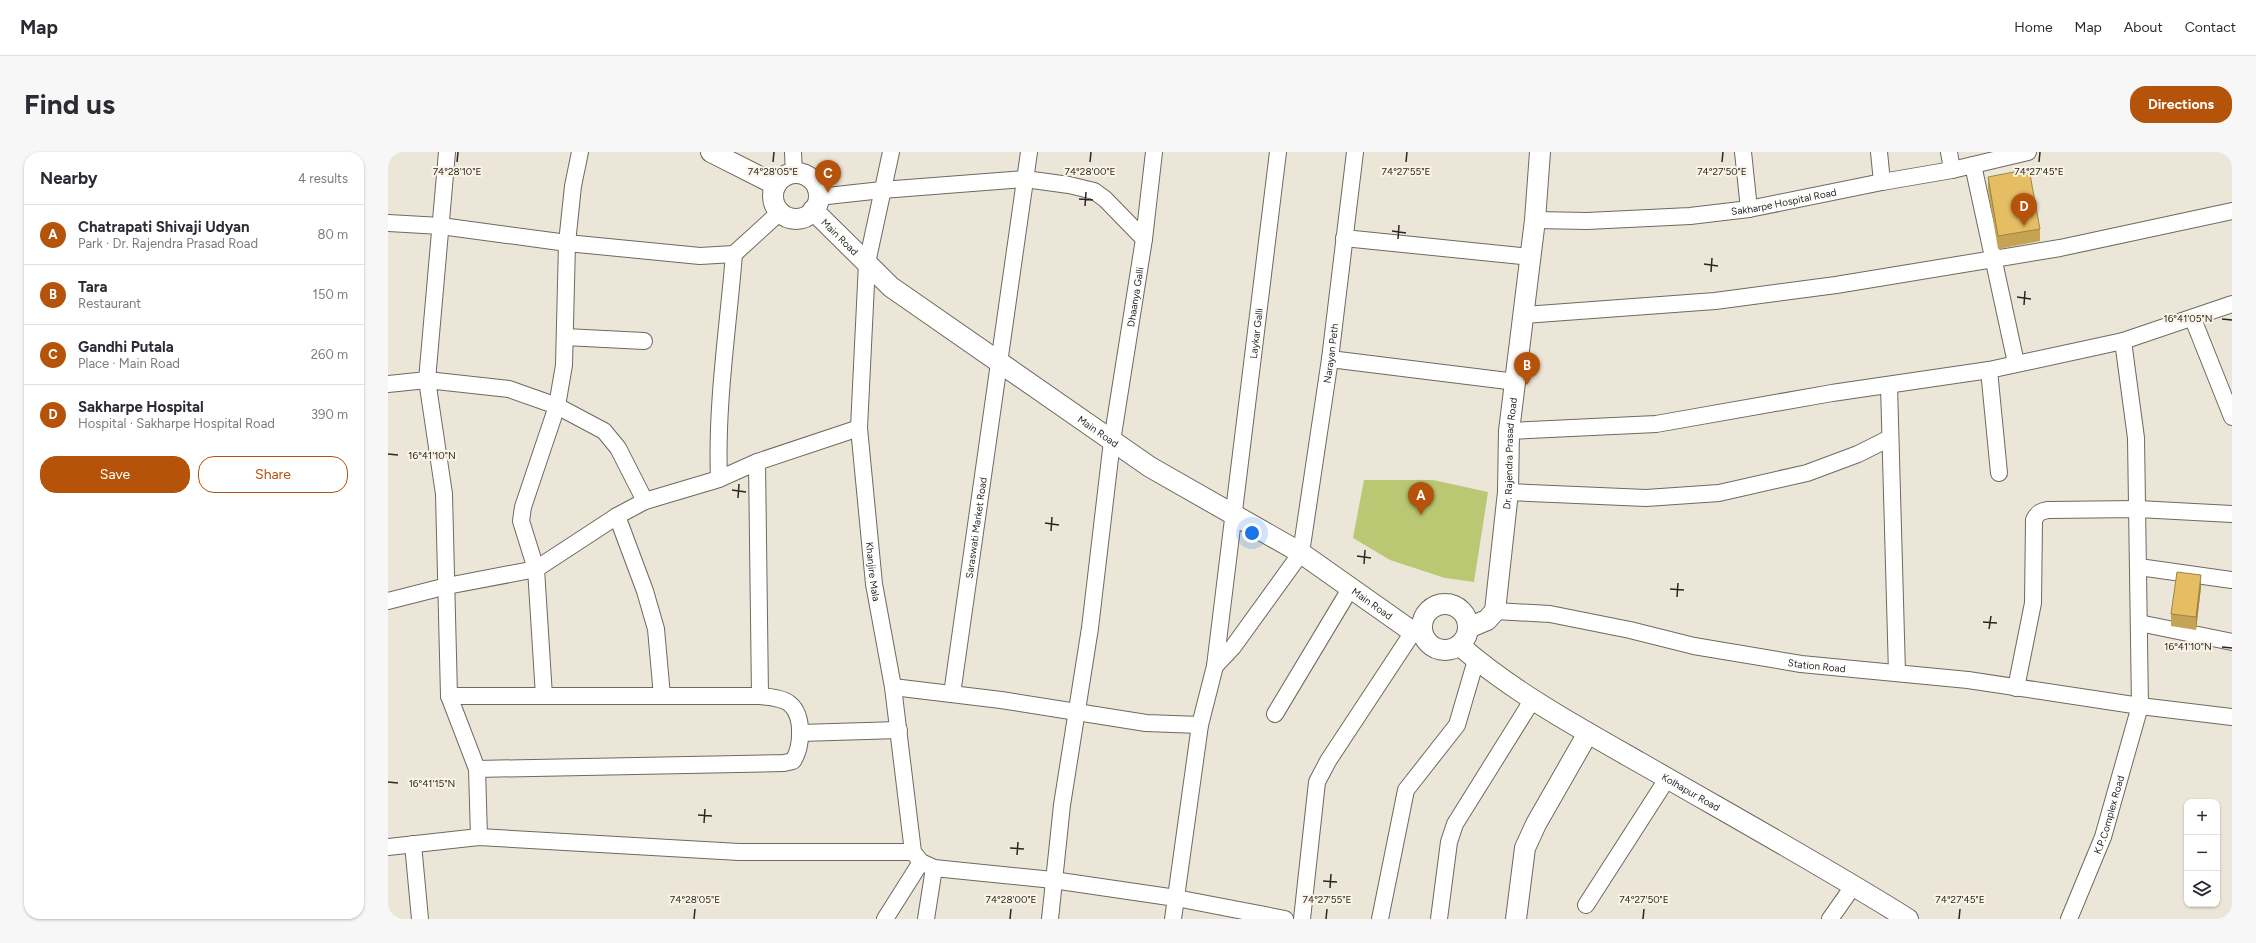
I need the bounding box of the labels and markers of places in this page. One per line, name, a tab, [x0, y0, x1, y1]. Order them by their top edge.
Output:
pin: C	[815, 160, 841, 193]
pin: D	[2011, 193, 2037, 226]
pin: B	[1514, 352, 1540, 385]
pin: A	[1408, 482, 1434, 515]

